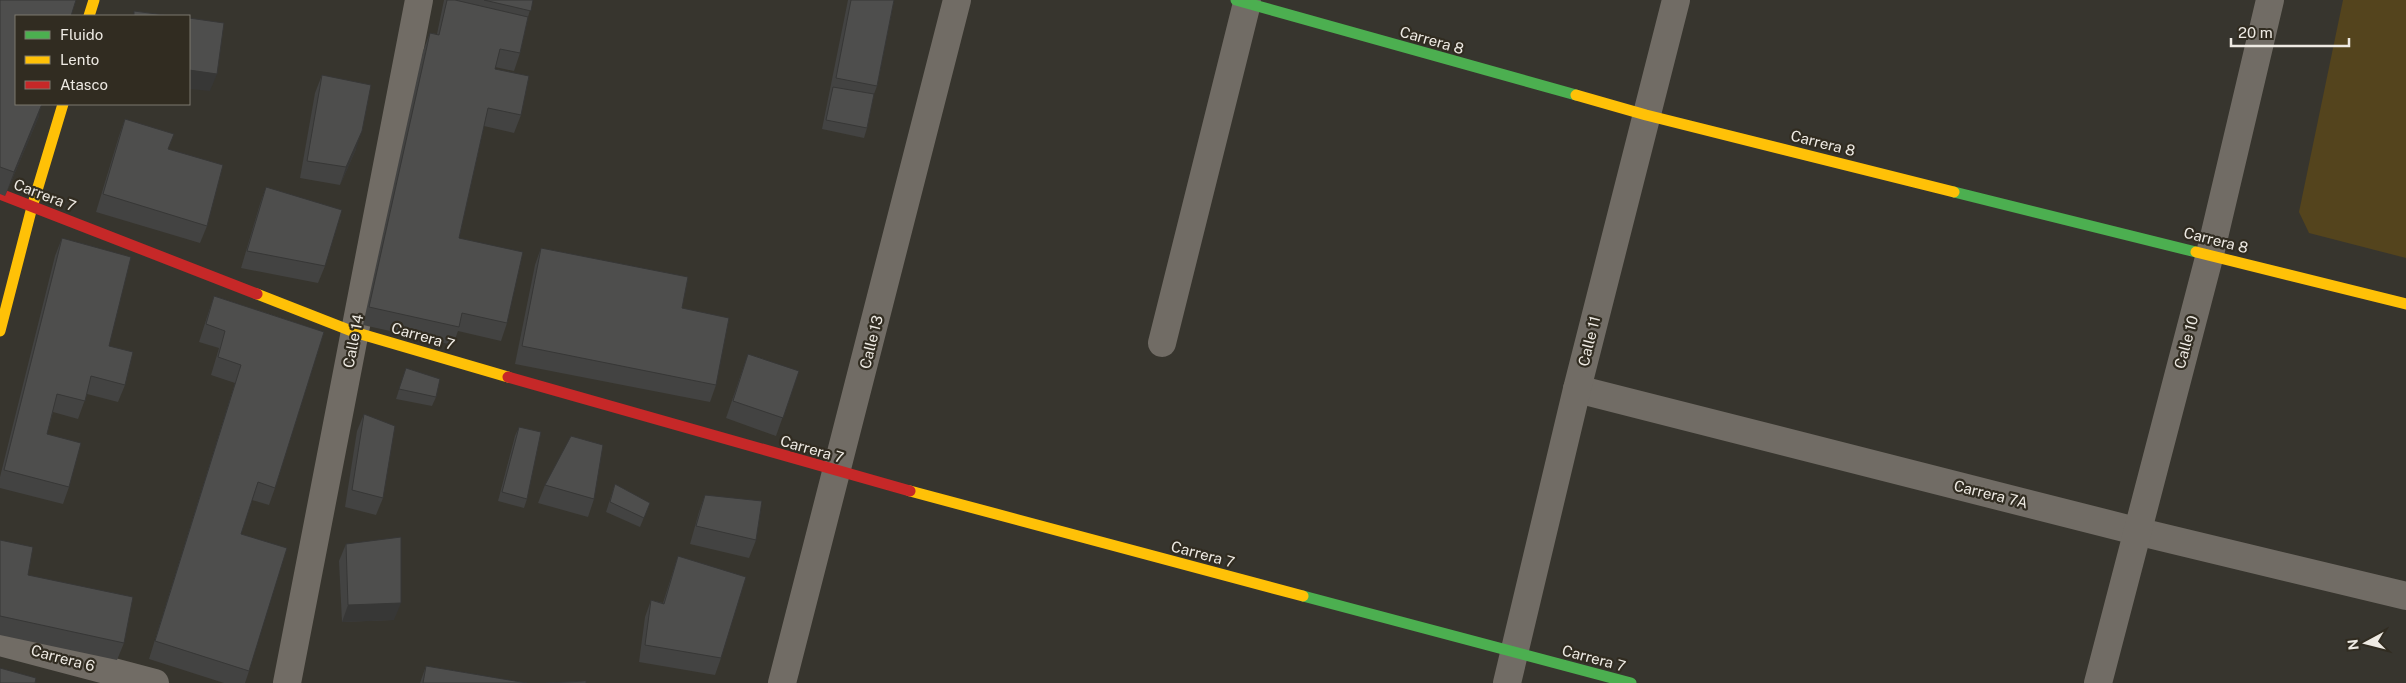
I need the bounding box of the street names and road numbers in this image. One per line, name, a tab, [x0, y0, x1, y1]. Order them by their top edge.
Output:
street label: Carrera 8	[1398, 23, 1466, 57]
street label: Carrera 8	[1789, 127, 1857, 159]
street label: Carrera 7	[12, 175, 78, 215]
street label: Carrera 8	[2182, 224, 2250, 256]
street label: Calle 14	[339, 313, 367, 369]
street label: Calle 13	[856, 313, 886, 371]
street label: Calle 11	[1575, 314, 1603, 368]
street label: Calle 10	[2171, 314, 2201, 370]
street label: Carrera 7	[389, 319, 457, 353]
street label: Carrera 7	[778, 432, 846, 466]
street label: Carrera 7A	[1952, 477, 2030, 512]
street label: Carrera 7	[1169, 537, 1237, 571]
street label: Carrera 6	[29, 641, 97, 675]
street label: Carrera 7	[1560, 641, 1628, 675]

